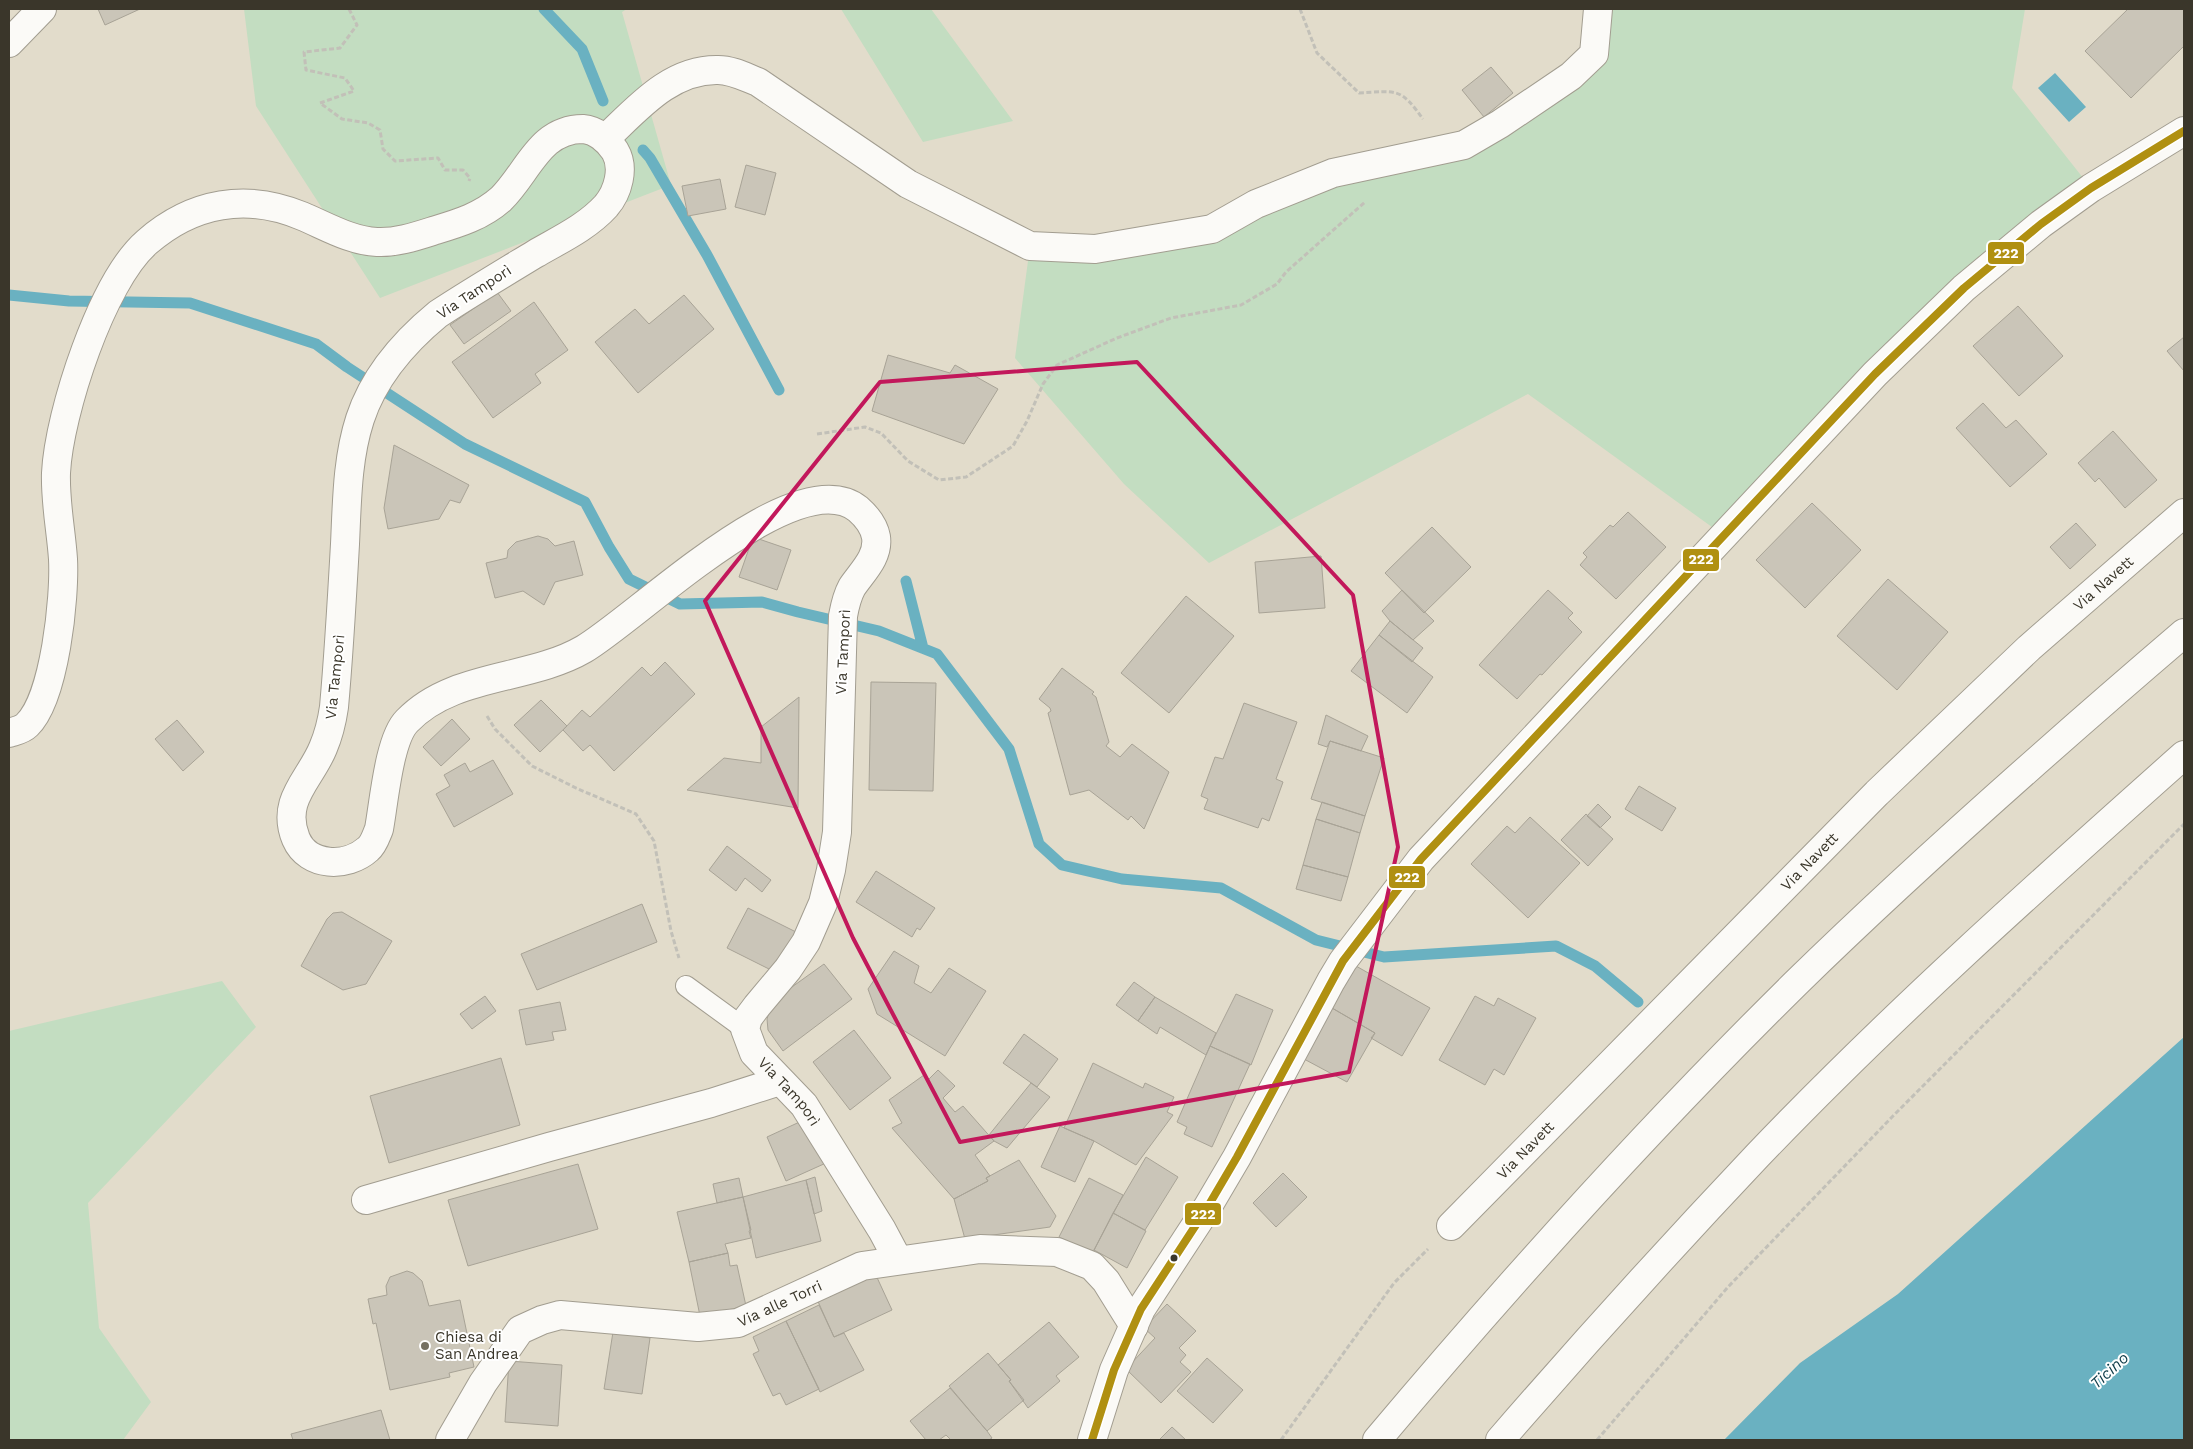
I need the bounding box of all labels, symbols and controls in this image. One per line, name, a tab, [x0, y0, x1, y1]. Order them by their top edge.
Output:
line badge: 222	[1987, 241, 2025, 265]
text: 222	[1993, 245, 2019, 261]
street label: Via Tamporì	[433, 261, 515, 323]
line badge: 222	[1682, 548, 1720, 572]
text: 222	[1688, 551, 1714, 567]
street label: Via Navett	[2069, 552, 2138, 614]
street label: Via Tamporì	[832, 609, 854, 695]
street label: Via Tamporì	[322, 634, 348, 720]
street label: Via Navett	[1777, 829, 1842, 894]
line badge: 222	[1388, 865, 1426, 889]
text: 222	[1394, 869, 1420, 885]
street label: Via Tamporì	[754, 1054, 824, 1129]
street label: Via Navett	[1493, 1117, 1558, 1183]
line badge: 222	[1184, 1202, 1222, 1226]
text: 222	[1190, 1206, 1216, 1222]
unlabelled marker	[1169, 1253, 1179, 1263]
street label: Via alle Torri	[735, 1277, 825, 1331]
place label: Chiesa di San Andrea	[435, 1328, 519, 1363]
marker: Chiesa di San Andrea	[419, 1340, 431, 1352]
water label: Ticino	[2086, 1348, 2132, 1393]

